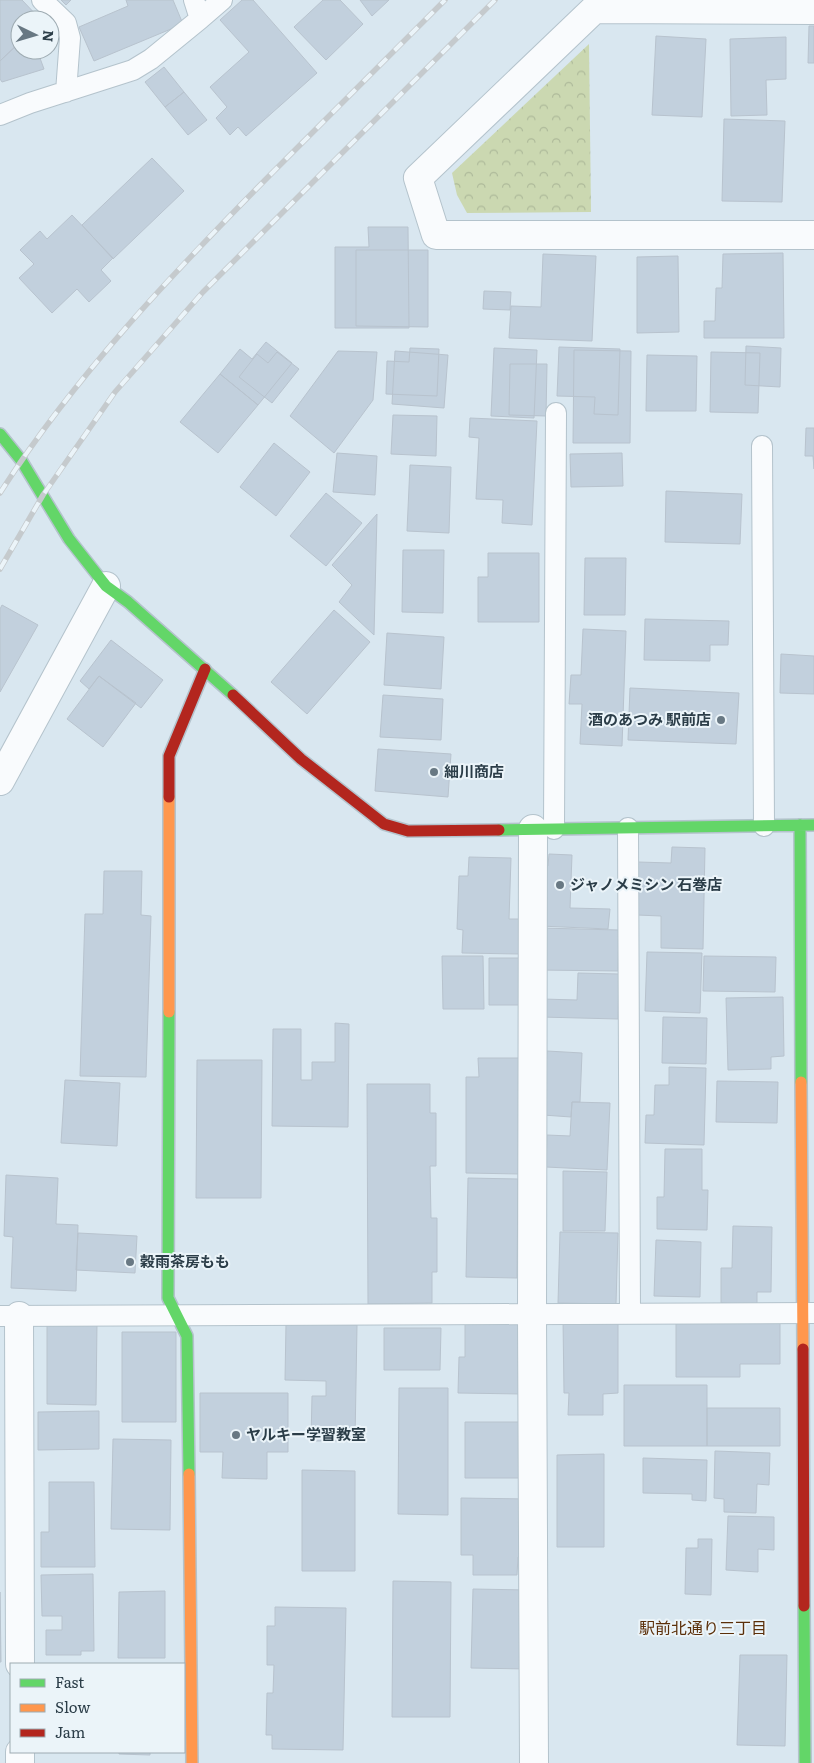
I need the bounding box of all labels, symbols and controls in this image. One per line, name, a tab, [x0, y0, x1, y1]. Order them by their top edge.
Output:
north arrow	[10, 10, 60, 60]
text: N	[38, 29, 59, 43]
place label: 酒のあつみ 駅前店	[588, 707, 711, 730]
marker: 酒のあつみ 駅前店	[715, 714, 727, 726]
place label: 細川商店	[444, 759, 504, 782]
marker: 細川商店	[428, 766, 440, 778]
place label: ジャノメミシン 石巻店	[570, 872, 722, 895]
marker: ジャノメミシン 石巻店	[554, 879, 566, 891]
place label: 穀雨茶房もも	[140, 1249, 230, 1272]
marker: 穀雨茶房もも	[124, 1256, 136, 1268]
place label: ヤルキー学習教室	[246, 1422, 366, 1445]
marker: ヤルキー学習教室	[230, 1429, 242, 1441]
district label: 駅前北通り三丁目	[639, 1615, 767, 1639]
legend	[10, 1663, 185, 1753]
text: Fast	[55, 1670, 84, 1693]
text: Slow	[55, 1695, 90, 1718]
text: Jam	[55, 1720, 86, 1743]

